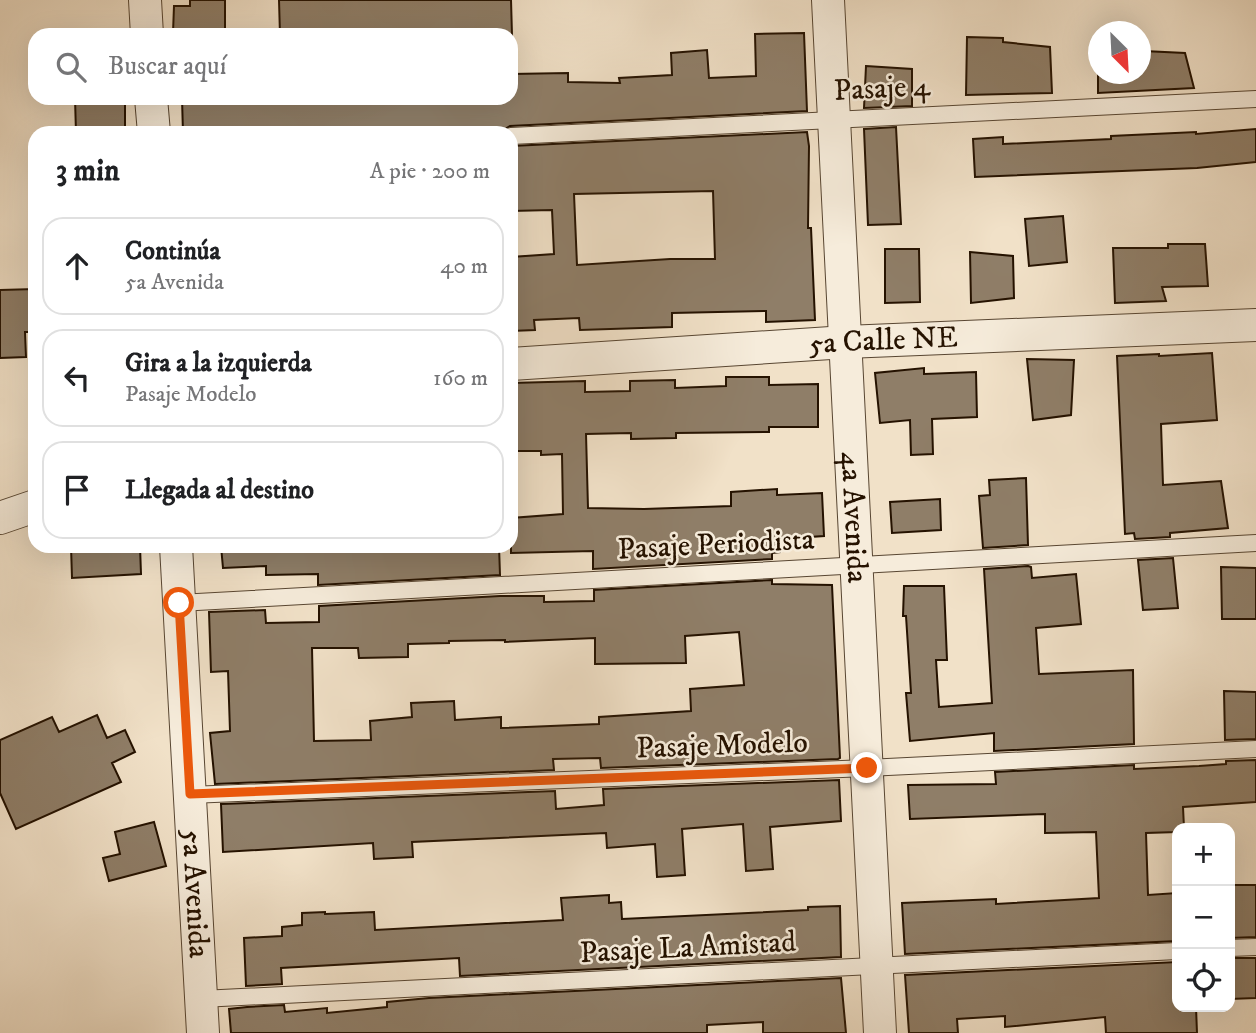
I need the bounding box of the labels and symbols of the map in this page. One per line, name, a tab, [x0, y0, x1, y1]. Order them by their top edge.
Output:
north arrow	[1088, 21, 1151, 84]
street label: Pasaje 4	[833, 68, 932, 110]
street label: 5a Calle NE	[807, 319, 959, 363]
street label: 4a Avenida	[832, 451, 876, 584]
street label: Pasaje Periodista	[617, 521, 816, 569]
route start	[163, 587, 194, 618]
street label: Pasaje Modelo	[636, 725, 808, 767]
route end	[851, 752, 882, 783]
street label: 5a Avenida	[173, 828, 217, 959]
street label: Pasaje La Amistad	[579, 924, 797, 972]

